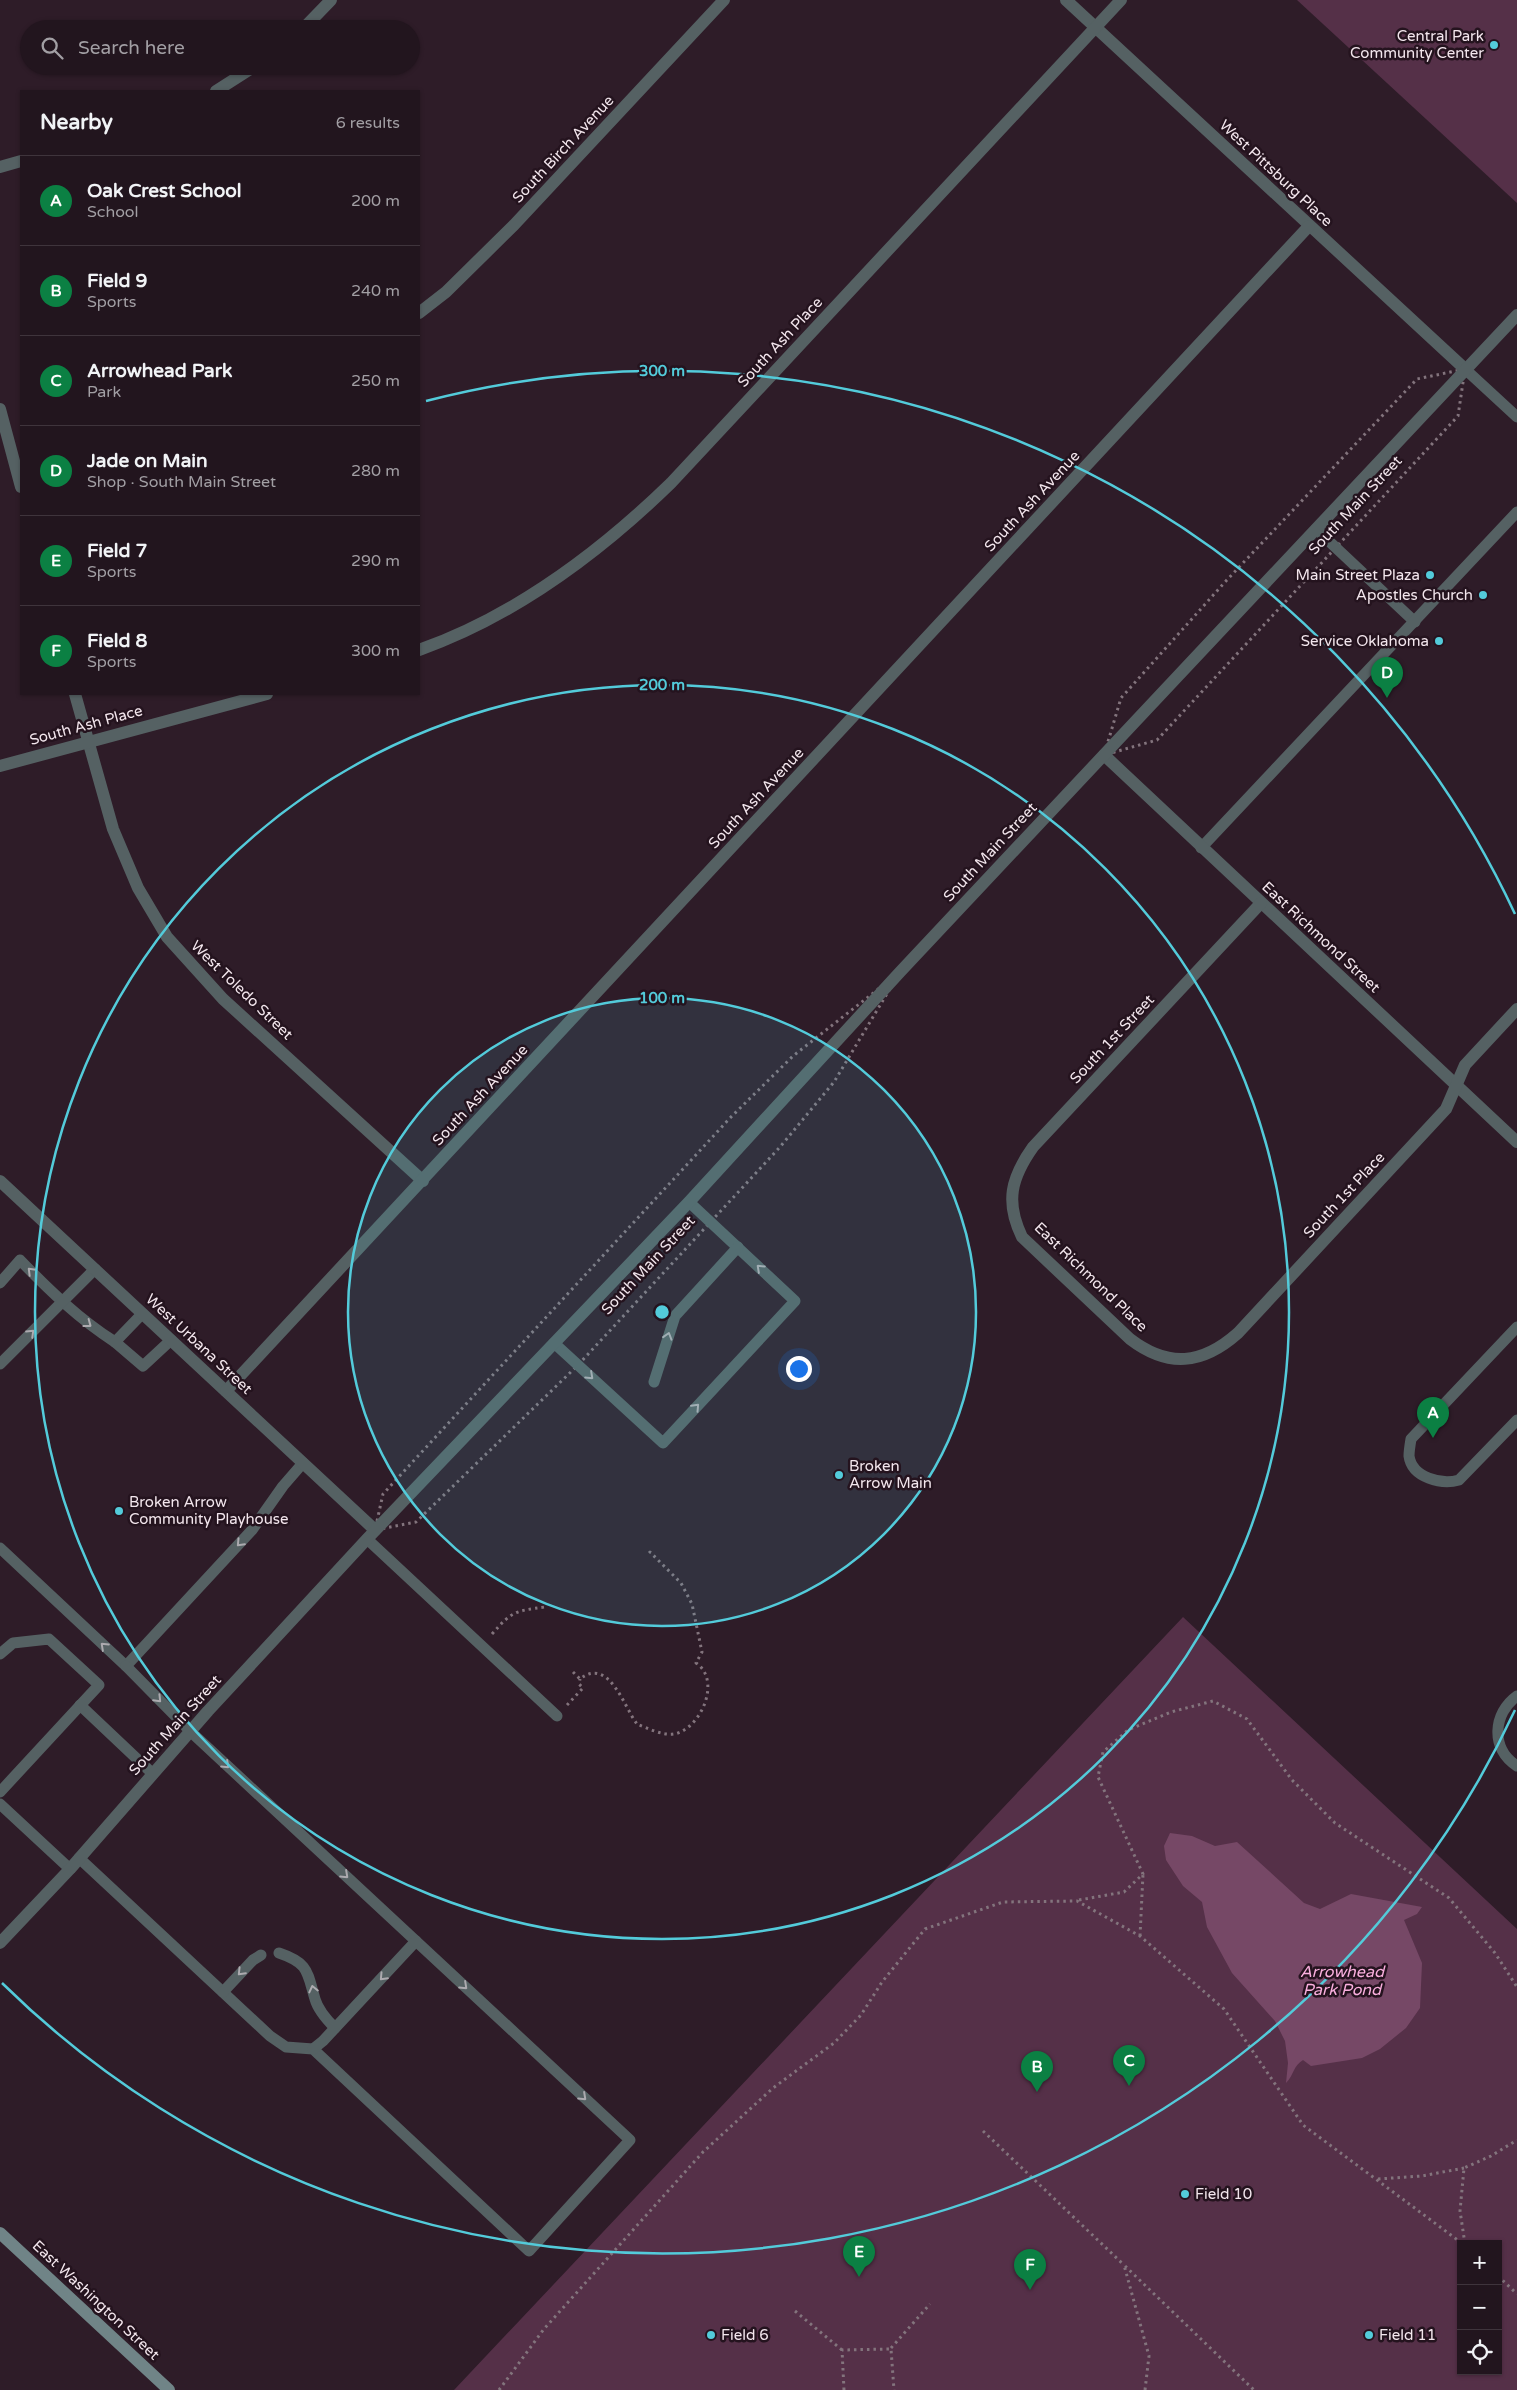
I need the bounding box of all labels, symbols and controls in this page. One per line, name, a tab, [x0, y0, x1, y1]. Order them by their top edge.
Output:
search box	[20, 20, 420, 75]
place label: Central Park Community Center	[1350, 27, 1484, 62]
icon: search	[38, 34, 66, 62]
text: Search here	[78, 37, 185, 59]
marker: Central Park Community Center	[1488, 39, 1500, 51]
street label: South Birch Avenue	[509, 91, 617, 207]
text: Nearby	[40, 110, 113, 135]
text: 6 results	[336, 113, 400, 133]
street label: West Pittsburg Place	[1216, 116, 1336, 230]
text: Oak Crest School	[87, 180, 242, 202]
text: A	[50, 191, 62, 211]
text: 200 m	[351, 191, 400, 211]
text: School	[87, 202, 139, 222]
text: Field 9	[87, 270, 147, 292]
text: B	[50, 281, 62, 301]
text: 240 m	[351, 281, 400, 301]
text: Sports	[87, 292, 136, 312]
street label: South Ash Place	[734, 293, 826, 391]
text: Arrowhead Park	[87, 360, 232, 382]
text: 300 m	[639, 362, 685, 380]
text: C	[50, 371, 62, 391]
text: 250 m	[351, 371, 400, 391]
text: Park	[87, 382, 121, 402]
street label: South Ash Avenue	[981, 447, 1083, 555]
text: Jade on Main	[87, 450, 208, 472]
street label: South Main Street	[1304, 452, 1406, 558]
text: D	[50, 461, 62, 481]
text: 280 m	[351, 461, 400, 481]
text: Shop · South Main Street	[87, 472, 276, 492]
text: Field 7	[87, 540, 147, 562]
text: E	[51, 551, 61, 571]
text: 290 m	[351, 551, 400, 571]
text: Sports	[87, 562, 136, 582]
place label: Main Street Plaza	[1295, 566, 1420, 584]
marker: Main Street Plaza	[1424, 569, 1436, 581]
place label: Apostles Church	[1356, 586, 1473, 604]
marker: Apostles Church	[1477, 589, 1489, 601]
text: Field 8	[87, 630, 147, 652]
place label: Service Oklahoma	[1301, 632, 1429, 650]
marker: Service Oklahoma	[1433, 635, 1445, 647]
text: F	[51, 641, 61, 661]
text: 300 m	[351, 641, 400, 661]
text: Sports	[87, 652, 136, 672]
pin: D	[1371, 657, 1403, 698]
text: 200 m	[639, 676, 685, 694]
street label: South Ash Place	[28, 701, 144, 749]
street label: South Ash Avenue	[705, 744, 807, 852]
street label: South Main Street	[939, 799, 1041, 905]
street label: East Richmond Street	[1258, 878, 1384, 996]
street label: West Toledo Street	[187, 937, 297, 1043]
text: 100 m	[639, 989, 685, 1007]
street label: South 1st Street	[1066, 990, 1158, 1087]
street label: South Ash Avenue	[429, 1041, 531, 1149]
street label: South 1st Place	[1300, 1148, 1388, 1242]
street label: South Main Street	[597, 1212, 699, 1318]
street label: East Richmond Place	[1031, 1218, 1151, 1336]
one-way arrow	[756, 1265, 765, 1274]
one-way arrow	[28, 1268, 37, 1277]
street label: West Urbana Street	[142, 1290, 256, 1398]
centre of rings	[653, 1303, 671, 1321]
one-way arrow	[82, 1318, 92, 1327]
one-way arrow	[25, 1330, 34, 1339]
one-way arrow	[662, 1332, 672, 1340]
your location	[786, 1356, 812, 1382]
one-way arrow	[584, 1370, 593, 1379]
pin: A	[1417, 1397, 1449, 1438]
one-way arrow	[690, 1404, 699, 1413]
place label: Broken Arrow Main	[849, 1457, 932, 1492]
marker: Broken Arrow Main	[833, 1469, 845, 1481]
place label: Broken Arrow Community Playhouse	[129, 1493, 289, 1528]
marker: Broken Arrow Community Playhouse	[113, 1505, 125, 1517]
one-way arrow	[237, 1537, 246, 1546]
one-way arrow	[101, 1643, 110, 1652]
street label: South Main Street	[125, 1671, 225, 1779]
one-way arrow	[152, 1693, 161, 1702]
one-way arrow	[221, 1759, 230, 1768]
one-way arrow	[340, 1870, 349, 1879]
water label: Arrowhead Park Pond	[1300, 1962, 1386, 2000]
one-way arrow	[238, 1967, 247, 1976]
one-way arrow	[380, 1971, 389, 1980]
one-way arrow	[459, 1980, 468, 1989]
one-way arrow	[308, 1984, 319, 1993]
pin: C	[1113, 2045, 1145, 2086]
pin: B	[1021, 2051, 1053, 2092]
one-way arrow	[578, 2091, 587, 2100]
place label: Field 10	[1195, 2185, 1252, 2203]
marker: Field 10	[1179, 2188, 1191, 2200]
street label: East Washington Street	[29, 2236, 163, 2364]
pin: E	[843, 2236, 875, 2277]
map controls	[1457, 2240, 1502, 2375]
button: +	[1457, 2240, 1502, 2285]
pin: F	[1014, 2249, 1046, 2290]
button: −	[1457, 2285, 1502, 2330]
place label: Field 6	[721, 2326, 769, 2344]
place label: Field 11	[1379, 2326, 1436, 2344]
marker: Field 6	[705, 2329, 717, 2341]
marker: Field 11	[1363, 2329, 1375, 2341]
button: locate	[1457, 2330, 1502, 2375]

